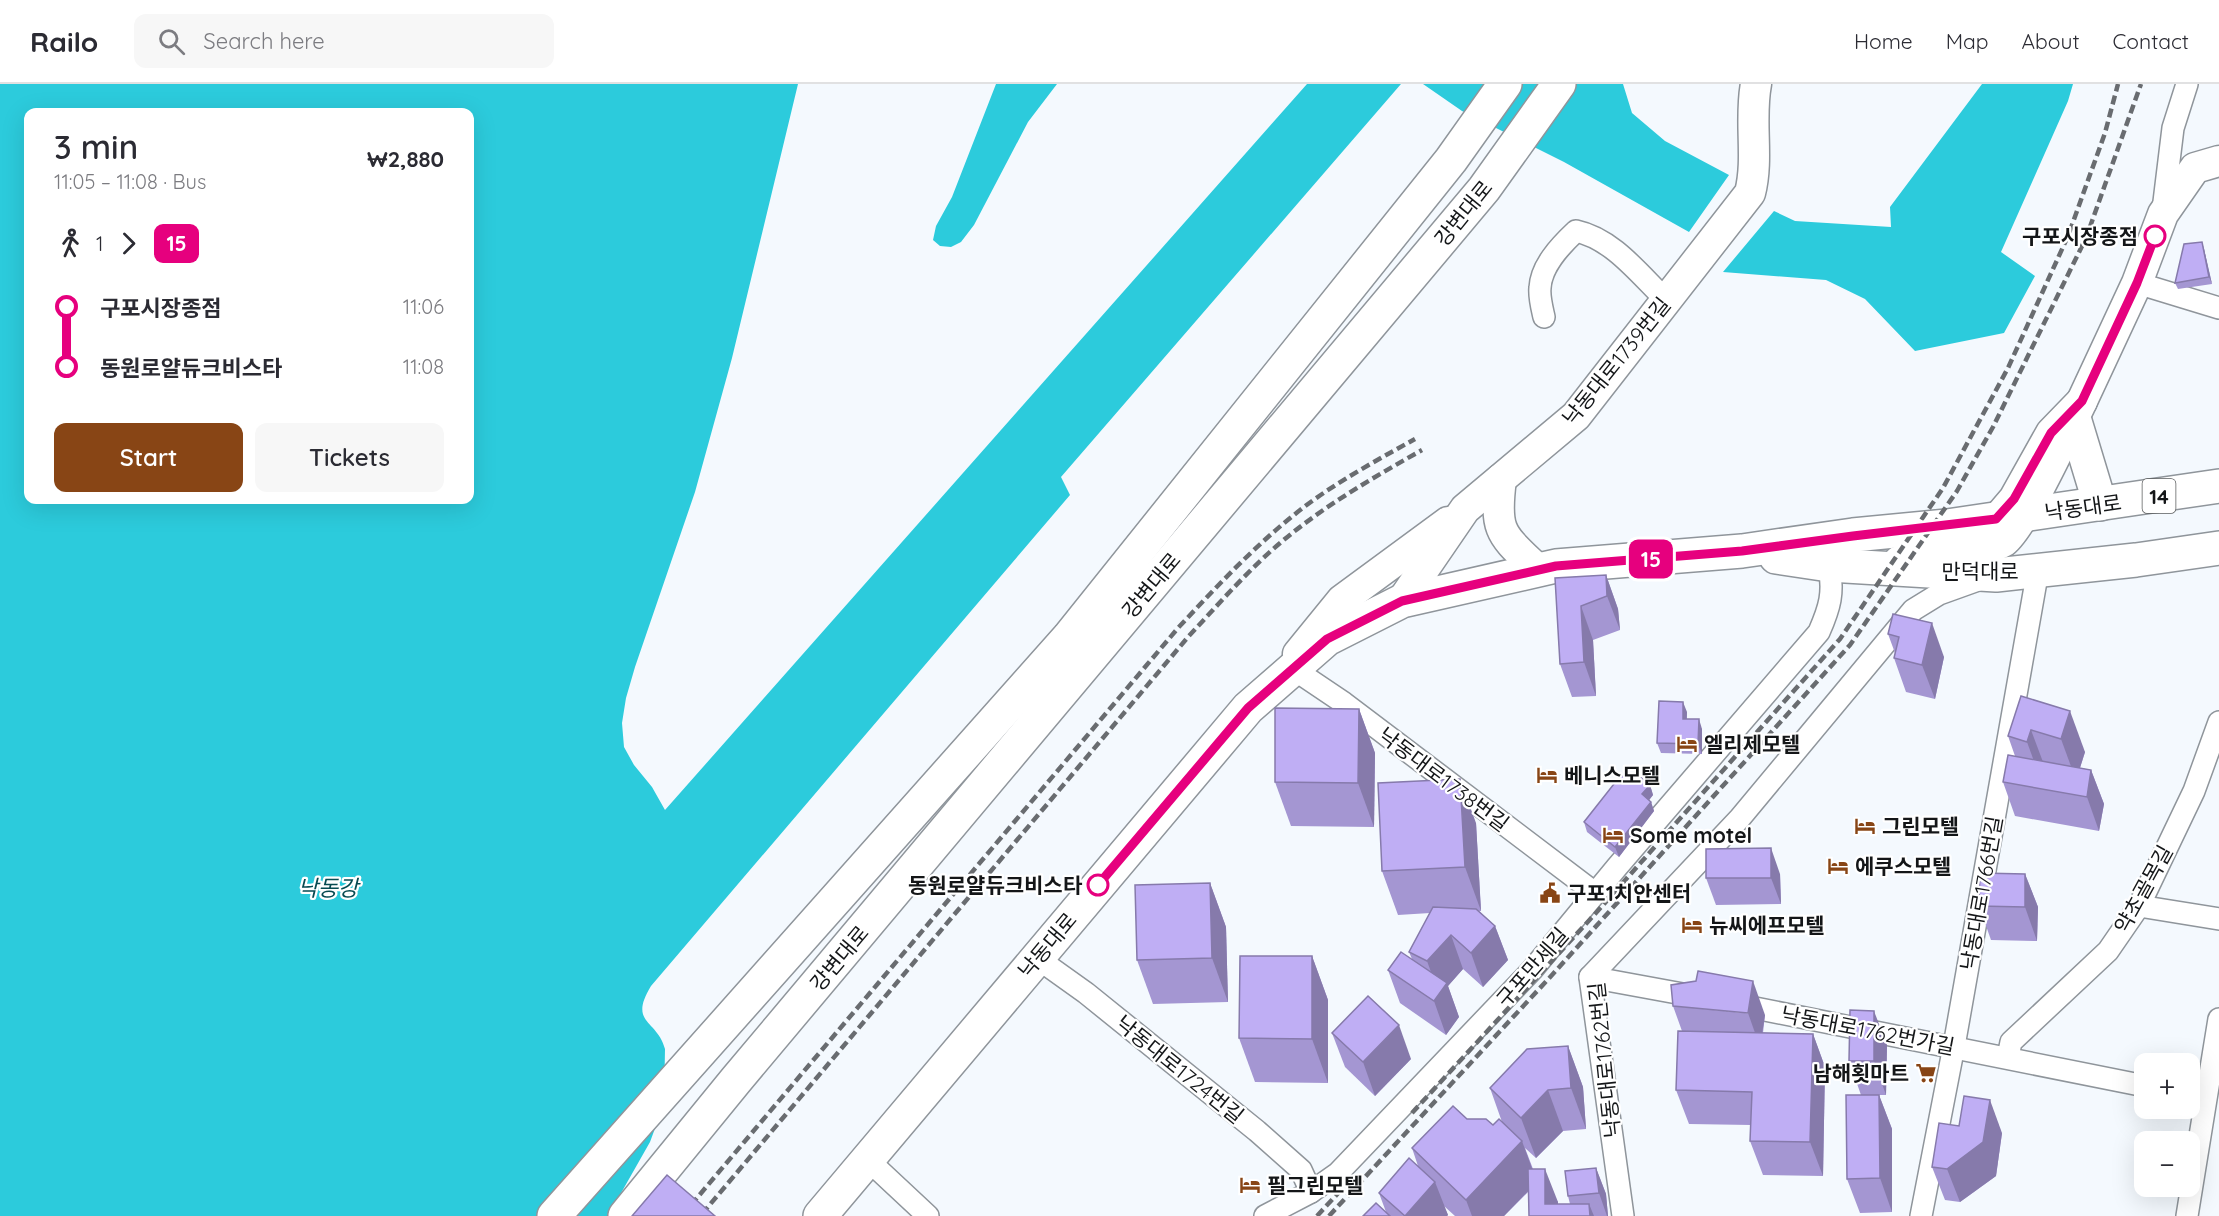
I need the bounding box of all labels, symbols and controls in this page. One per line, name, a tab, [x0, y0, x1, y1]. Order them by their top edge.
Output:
search box	[134, 14, 554, 68]
text: Railo	[30, 24, 98, 59]
icon: search	[155, 25, 188, 58]
text: Search here	[203, 27, 325, 55]
text: Home	[1854, 28, 1913, 54]
text: Map	[1946, 28, 1989, 54]
text: About	[2022, 28, 2080, 54]
text: Contact	[2113, 28, 2189, 54]
text: 3 min	[54, 126, 138, 167]
text: ₩2,880	[367, 145, 444, 173]
text: 11:05 – 11:08 · Bus	[54, 169, 206, 194]
street label: 강변대로	[1429, 175, 1497, 251]
place label: 구포시장종점	[2022, 223, 2138, 249]
marker: 구포시장종점	[2144, 225, 2166, 247]
icon: walk	[54, 227, 87, 260]
icon: forward	[112, 227, 145, 260]
text: 15	[166, 230, 187, 256]
text: 1	[96, 231, 103, 256]
street label: 낙동대로1739번길	[1556, 292, 1676, 430]
text: 구포시장종점	[100, 294, 221, 322]
text: 11:06	[403, 294, 444, 319]
text: 동원로얄듀크비스타	[100, 354, 282, 382]
text: 11:08	[403, 354, 444, 379]
button: Start	[54, 423, 243, 492]
button: Tickets	[255, 423, 444, 492]
road number: 14	[2142, 479, 2176, 513]
street label: 낙동대로	[2043, 489, 2123, 525]
line badge: 15	[1624, 540, 1678, 578]
text: 15	[1641, 546, 1661, 572]
street label: 강변대로	[1116, 547, 1186, 623]
street label: 만덕대로	[1941, 558, 2019, 584]
street label: 낙동대로1738번길	[1374, 721, 1514, 837]
place label: 엘리제모텔	[1704, 731, 1801, 757]
hotel icon: 엘리제모텔	[1675, 732, 1699, 756]
place label: 베니스모텔	[1564, 762, 1661, 788]
hotel icon: 베니스모텔	[1535, 763, 1559, 787]
place label: 그린모텔	[1882, 813, 1959, 839]
hotel icon: 그린모텔	[1853, 814, 1877, 838]
street label: 낙동대로1766번길	[1955, 814, 2007, 972]
place label: Some motel	[1630, 822, 1752, 848]
hotel icon: Some motel	[1601, 823, 1625, 847]
street label: 약초골목길	[2108, 840, 2178, 938]
place label: 에쿠스모텔	[1855, 853, 1952, 879]
hotel icon: 에쿠스모텔	[1826, 854, 1850, 878]
place label: 동원로얄듀크비스타	[908, 872, 1083, 898]
water label: 낙동강	[298, 874, 361, 902]
marker: 동원로얄듀크비스타	[1087, 874, 1109, 896]
place label: 구포1치안센터	[1567, 880, 1691, 906]
public building icon: 구포1치안센터	[1538, 881, 1562, 905]
street label: 낙동대로	[1012, 907, 1082, 983]
place label: 뉴씨에프모텔	[1709, 912, 1825, 938]
hotel icon: 뉴씨에프모텔	[1680, 913, 1704, 937]
street label: 강변대로	[804, 920, 874, 996]
street label: 구포만세길	[1490, 922, 1574, 1012]
street label: 낙동대로1762번길	[1583, 981, 1625, 1139]
street label: 낙동대로1762번가길	[1779, 1000, 1957, 1060]
street label: 낙동대로1724번길	[1111, 1010, 1249, 1128]
map controls	[2134, 1053, 2200, 1197]
button: +	[2134, 1053, 2200, 1119]
place label: 남해횟마트	[1812, 1060, 1909, 1086]
supermarket icon: 남해횟마트	[1914, 1061, 1938, 1085]
button: −	[2134, 1131, 2200, 1197]
place label: 필그린모텔	[1267, 1172, 1364, 1198]
hotel icon: 필그린모텔	[1238, 1173, 1262, 1197]

